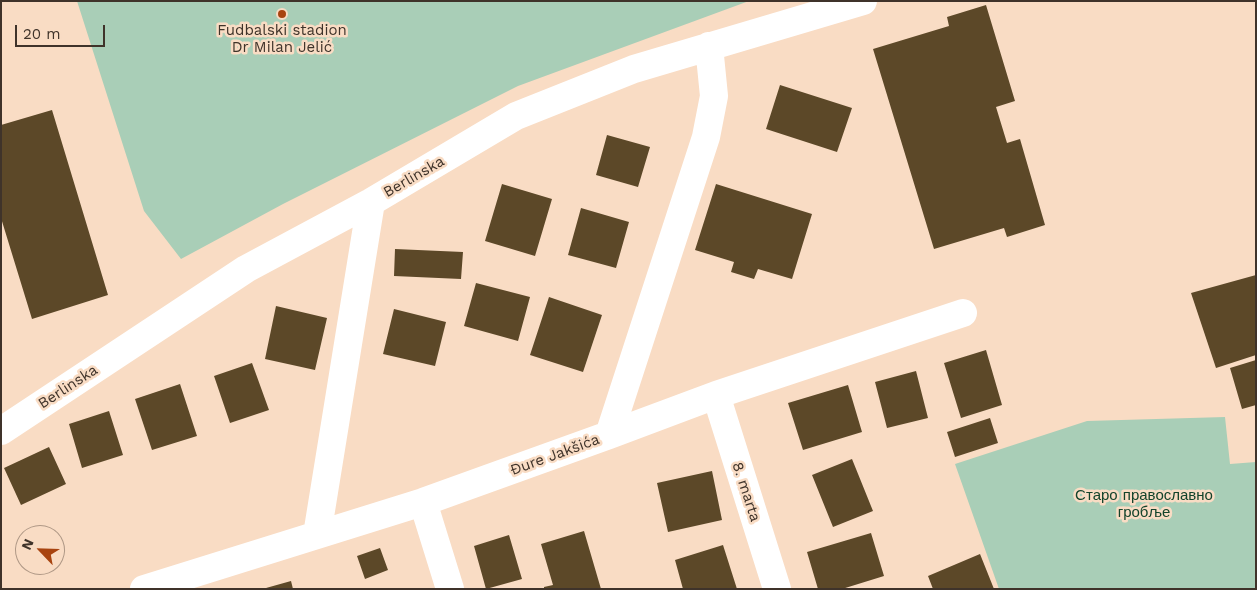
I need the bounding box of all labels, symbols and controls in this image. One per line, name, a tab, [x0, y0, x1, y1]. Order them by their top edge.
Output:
marker: Fudbalski stadion Dr Milan Jelić	[276, 8, 288, 20]
scale bar	[18, 15, 108, 47]
place label: Fudbalski stadion Dr Milan Jelić	[217, 22, 347, 57]
text: 20 m	[23, 25, 61, 43]
street label: Berlinska	[380, 152, 448, 202]
street label: Berlinska	[35, 361, 101, 413]
street label: Đure Jakšića	[508, 431, 602, 479]
street label: 8. marta	[728, 460, 764, 524]
park label: Старо православно гробље	[1075, 487, 1213, 522]
north arrow	[15, 525, 65, 575]
text: N	[18, 536, 37, 552]

